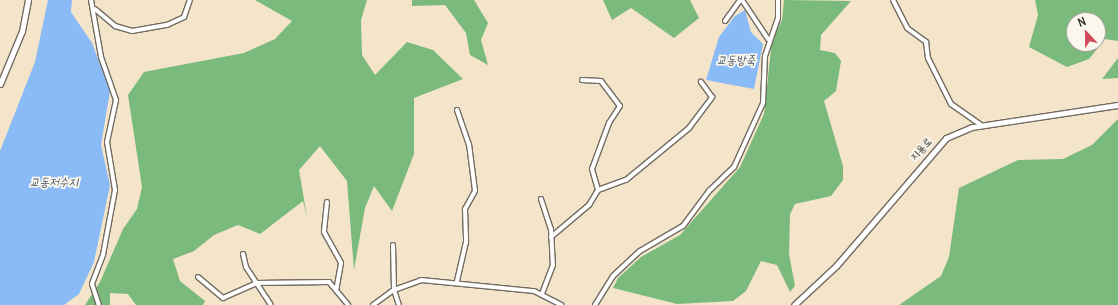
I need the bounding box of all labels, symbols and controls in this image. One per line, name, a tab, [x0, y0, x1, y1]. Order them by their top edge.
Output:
north arrow	[1066, 12, 1106, 52]
text: N	[1076, 14, 1088, 30]
water label: 교동방죽	[717, 53, 755, 67]
street label: 지용로	[907, 135, 935, 163]
water label: 교동저수지	[30, 175, 78, 189]

